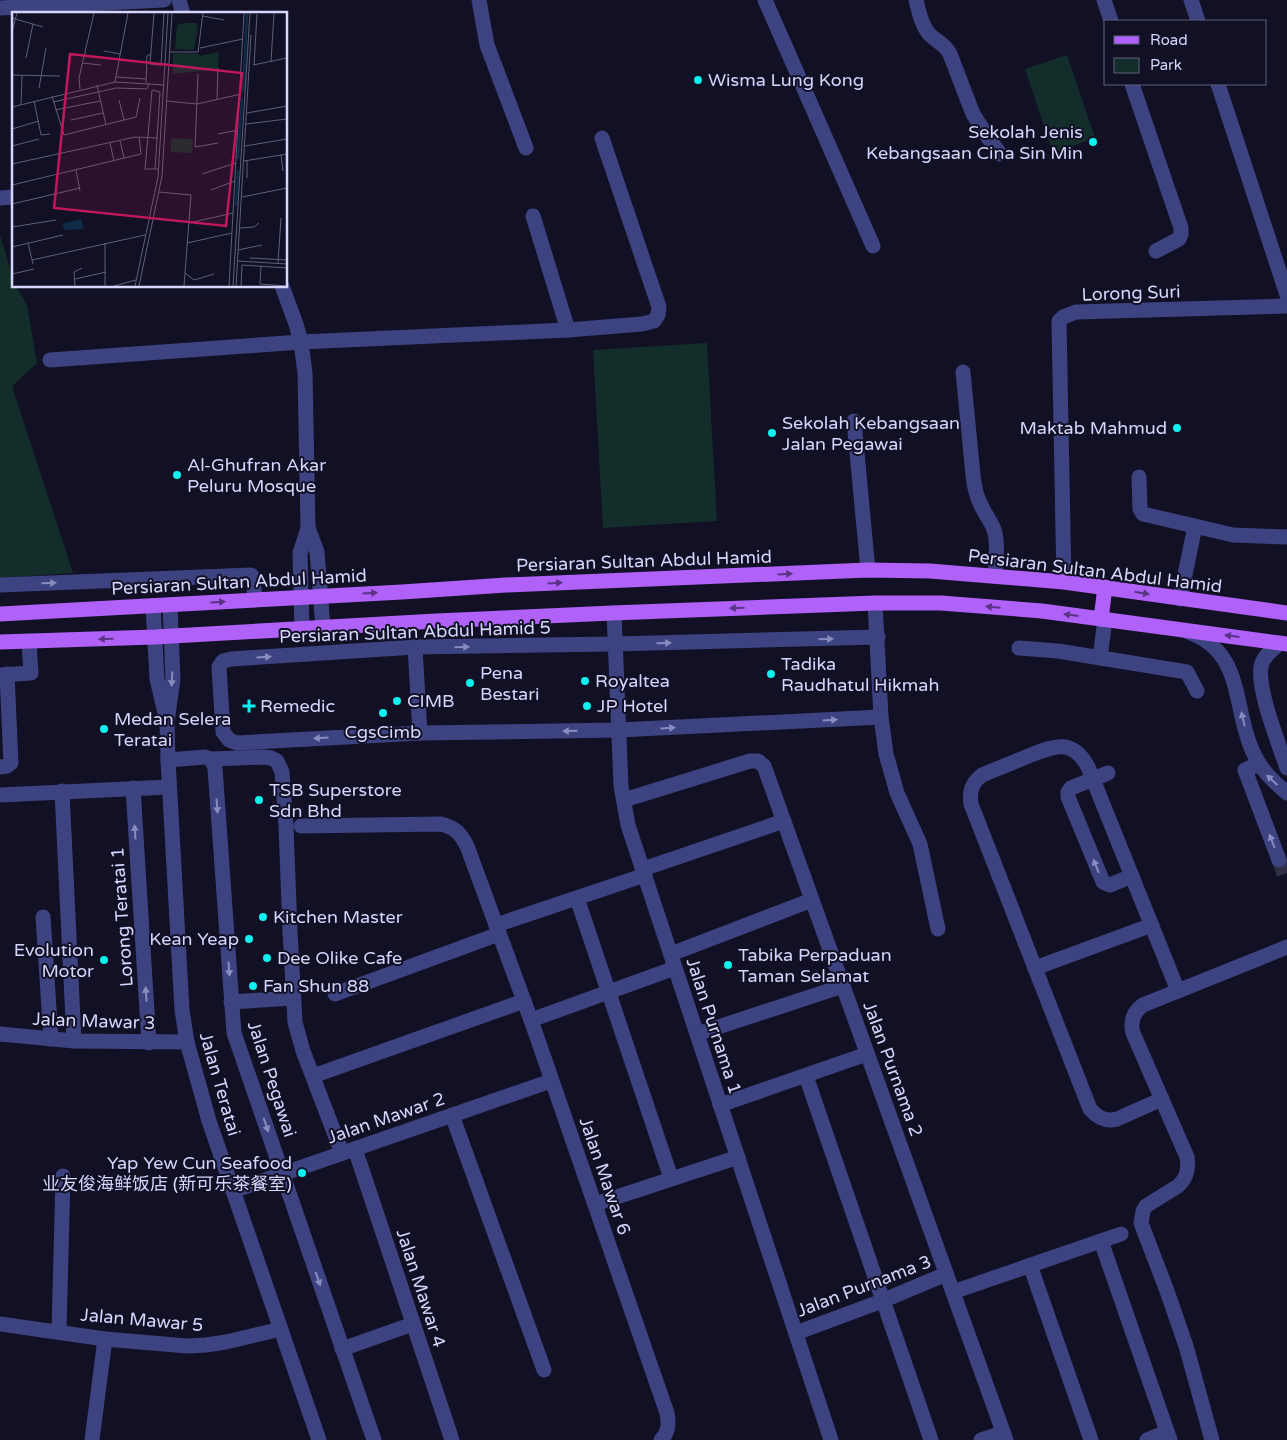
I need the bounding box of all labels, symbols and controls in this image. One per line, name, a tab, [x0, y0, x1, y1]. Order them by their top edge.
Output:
inset map	[12, 12, 288, 288]
legend	[1104, 20, 1267, 85]
text: Road	[1150, 31, 1188, 49]
text: Park	[1150, 56, 1182, 74]
place label: Wisma Lung Kong	[708, 69, 864, 91]
marker: Wisma Lung Kong	[692, 74, 704, 86]
place label: Sekolah Jenis Kebangsaan Cina Sin Min	[866, 121, 1083, 164]
marker: Sekolah Jenis Kebangsaan Cina Sin Min	[1087, 136, 1099, 148]
street label: Lorong Suri	[1081, 280, 1181, 306]
place label: Sekolah Kebangsaan Jalan Pegawai	[782, 412, 960, 455]
place label: Maktab Mahmud	[1019, 417, 1167, 439]
marker: Maktab Mahmud	[1171, 422, 1183, 434]
marker: Sekolah Kebangsaan Jalan Pegawai	[766, 427, 778, 439]
place label: Al-Ghufran Akar Peluru Mosque	[187, 454, 326, 497]
marker: Al-Ghufran Akar Peluru Mosque	[171, 469, 183, 481]
street label: Persiaran Sultan Abdul Hamid	[967, 544, 1223, 598]
street label: Persiaran Sultan Abdul Hamid	[516, 546, 772, 576]
street label: Persiaran Sultan Abdul Hamid	[111, 564, 367, 600]
one-way arrow	[777, 569, 793, 577]
one-way arrow	[41, 579, 57, 587]
one-way arrow	[547, 579, 563, 587]
one-way arrow	[362, 589, 378, 597]
one-way arrow	[1135, 589, 1151, 597]
one-way arrow	[210, 597, 226, 605]
one-way arrow	[985, 603, 1001, 611]
one-way arrow	[729, 605, 745, 613]
one-way arrow	[1063, 611, 1079, 619]
street label: Persiaran Sultan Abdul Hamid 5	[279, 616, 551, 648]
one-way arrow	[1223, 632, 1239, 640]
one-way arrow	[98, 635, 114, 643]
one-way arrow	[819, 635, 835, 643]
one-way arrow	[656, 639, 672, 647]
one-way arrow	[454, 643, 470, 651]
one-way arrow	[257, 652, 273, 660]
place label: Tadika Raudhatul Hikmah	[781, 653, 939, 696]
place label: Pena Bestari	[480, 662, 540, 705]
marker: Tadika Raudhatul Hikmah	[765, 668, 777, 680]
place label: Royaltea	[595, 670, 670, 692]
one-way arrow	[168, 671, 176, 687]
marker: Royaltea	[579, 675, 591, 687]
marker: Pena Bestari	[464, 677, 476, 689]
place label: CIMB	[407, 690, 455, 712]
place label: Remedic	[260, 695, 335, 717]
marker: CIMB	[391, 695, 403, 707]
place label: JP Hotel	[597, 695, 668, 717]
marker: Remedic	[242, 699, 256, 713]
marker: JP Hotel	[581, 700, 593, 712]
marker: CgsCimb	[377, 707, 389, 719]
place label: Medan Selera Teratai	[114, 708, 231, 751]
one-way arrow	[1239, 711, 1247, 726]
one-way arrow	[822, 715, 838, 723]
place label: CgsCimb	[345, 721, 421, 743]
marker: Medan Selera Teratai	[98, 723, 110, 735]
one-way arrow	[660, 723, 676, 731]
one-way arrow	[562, 727, 578, 735]
one-way arrow	[312, 735, 328, 743]
one-way arrow	[1267, 774, 1279, 786]
place label: TSB Superstore Sdn Bhd	[269, 779, 402, 822]
marker: TSB Superstore Sdn Bhd	[253, 794, 265, 806]
one-way arrow	[214, 799, 222, 815]
one-way arrow	[131, 824, 139, 840]
one-way arrow	[1268, 834, 1275, 849]
street label: Lorong Teratai 1	[106, 846, 138, 988]
one-way arrow	[1092, 858, 1100, 873]
place label: Kitchen Master	[273, 906, 403, 928]
marker: Kitchen Master	[257, 911, 269, 923]
place label: Kean Yeap	[149, 928, 239, 950]
marker: Kean Yeap	[243, 933, 255, 945]
place label: Evolution Motor	[14, 939, 94, 982]
place label: Tabika Perpaduan Taman Selamat	[738, 944, 892, 987]
place label: Dee Olike Cafe	[277, 947, 402, 969]
marker: Dee Olike Cafe	[261, 952, 273, 964]
marker: Evolution Motor	[98, 954, 110, 966]
street label: Jalan Purnama 1	[682, 955, 746, 1097]
marker: Tabika Perpaduan Taman Selamat	[722, 959, 734, 971]
one-way arrow	[225, 961, 233, 977]
place label: Fan Shun 88	[263, 975, 369, 997]
marker: Fan Shun 88	[247, 980, 259, 992]
one-way arrow	[141, 986, 149, 1002]
street label: Jalan Purnama 2	[858, 998, 928, 1140]
street label: Jalan Mawar 3	[32, 1008, 156, 1034]
street label: Jalan Pegawai	[243, 1018, 301, 1140]
street label: Jalan Teratai	[195, 1030, 245, 1138]
street label: Jalan Mawar 2	[324, 1088, 448, 1148]
street label: Jalan Mawar 6	[575, 1114, 635, 1238]
one-way arrow	[263, 1118, 270, 1133]
place label: Yap Yew Cun Seafood 业友俊海鲜饭店 (新可乐茶餐室)	[42, 1152, 292, 1195]
marker: Yap Yew Cun Seafood 业友俊海鲜饭店 (新可乐茶餐室)	[296, 1167, 308, 1179]
street label: Jalan Mawar 4	[391, 1226, 451, 1350]
street label: Jalan Purnama 3	[794, 1250, 934, 1322]
one-way arrow	[315, 1272, 323, 1287]
street label: Jalan Mawar 5	[80, 1304, 204, 1336]

